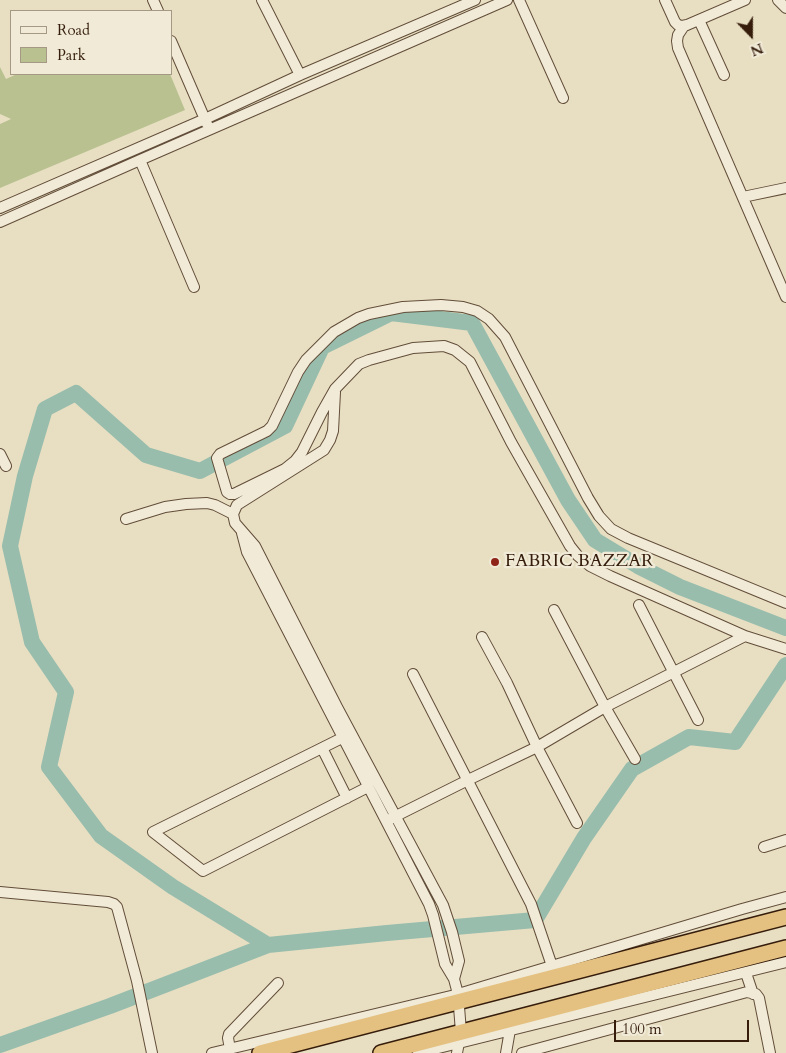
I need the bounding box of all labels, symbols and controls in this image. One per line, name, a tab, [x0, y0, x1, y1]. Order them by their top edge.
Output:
legend	[10, 10, 172, 75]
north arrow	[726, 10, 776, 60]
text: Road	[57, 20, 90, 40]
text: N	[748, 38, 766, 60]
text: Park	[57, 45, 86, 65]
place label: FABRIC BAZZAR	[505, 551, 653, 573]
marker: FABRIC BAZZAR	[489, 556, 501, 568]
scale bar	[616, 1010, 751, 1042]
text: 100 m	[622, 1019, 662, 1039]

